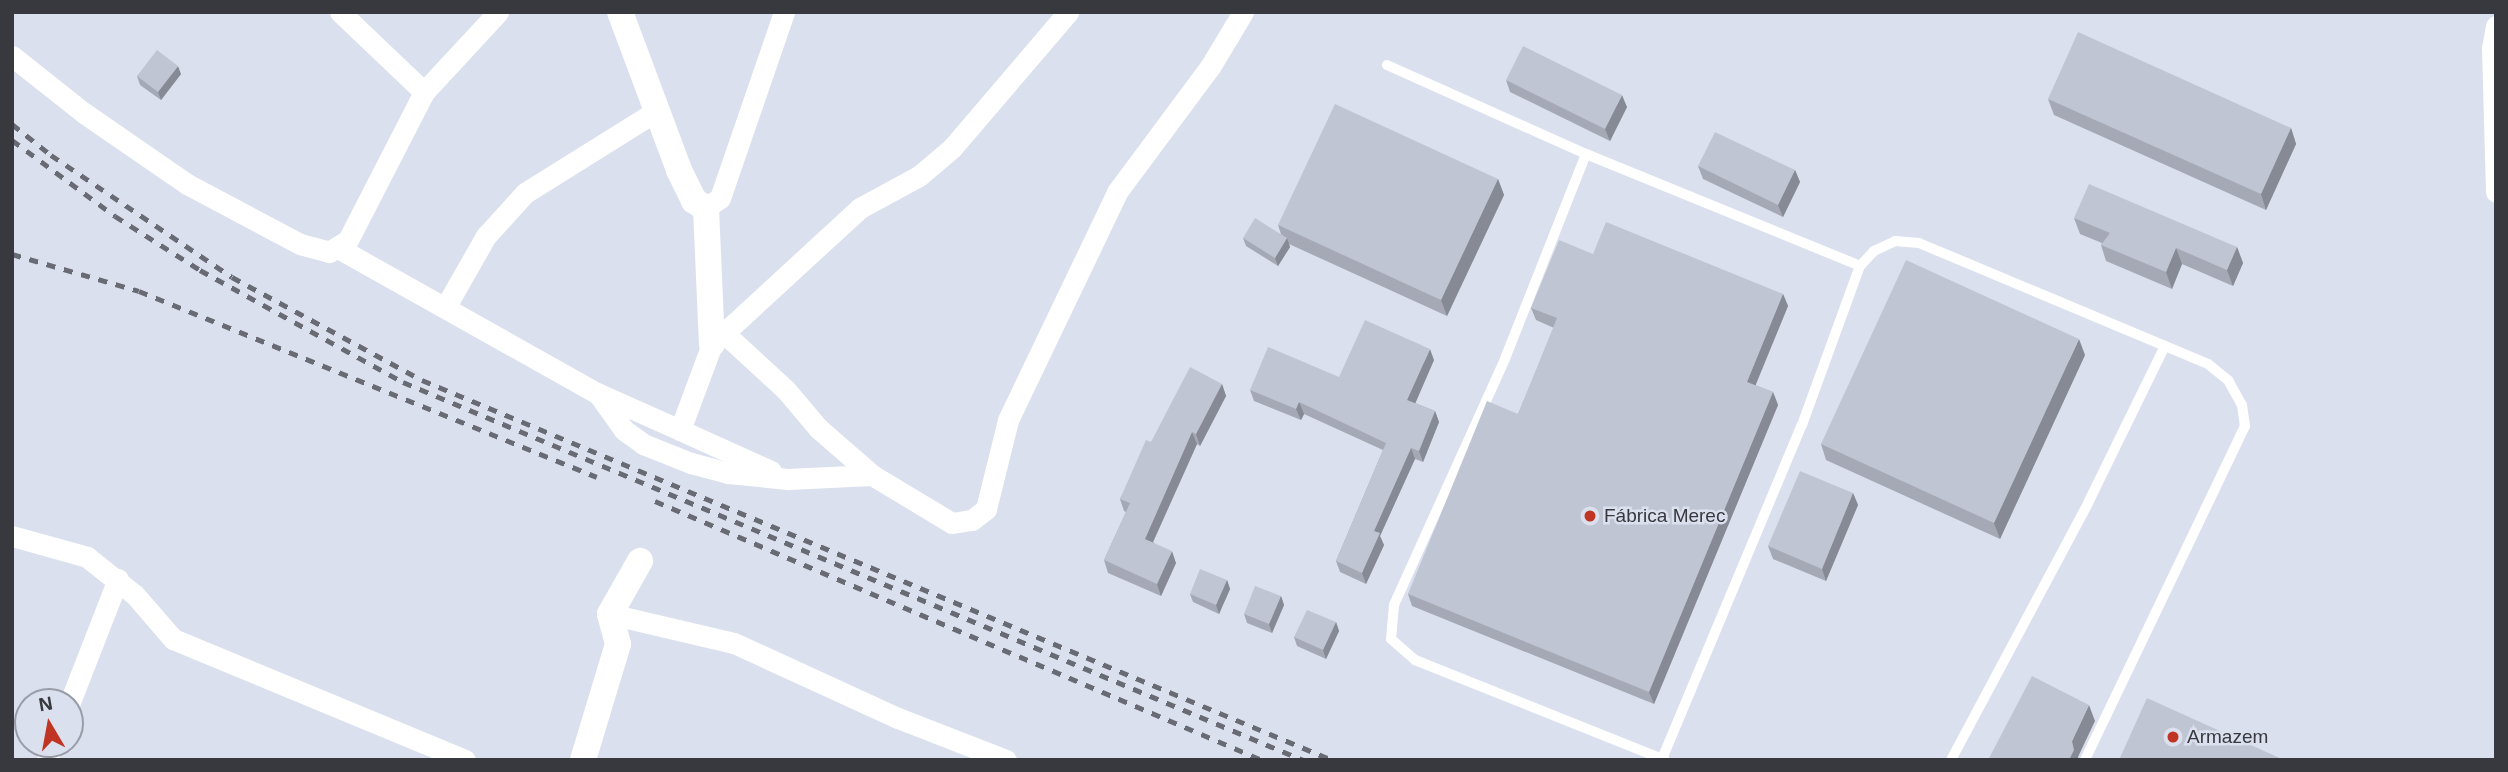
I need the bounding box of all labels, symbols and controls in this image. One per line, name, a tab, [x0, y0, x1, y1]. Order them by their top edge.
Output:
place label: Fábrica Merec	[1604, 505, 1725, 527]
marker: Fábrica Merec	[1582, 508, 1598, 524]
north arrow	[14, 688, 84, 758]
text: N	[37, 692, 54, 715]
place label: Armazem	[2187, 726, 2268, 748]
marker: Armazem	[2165, 729, 2181, 745]

